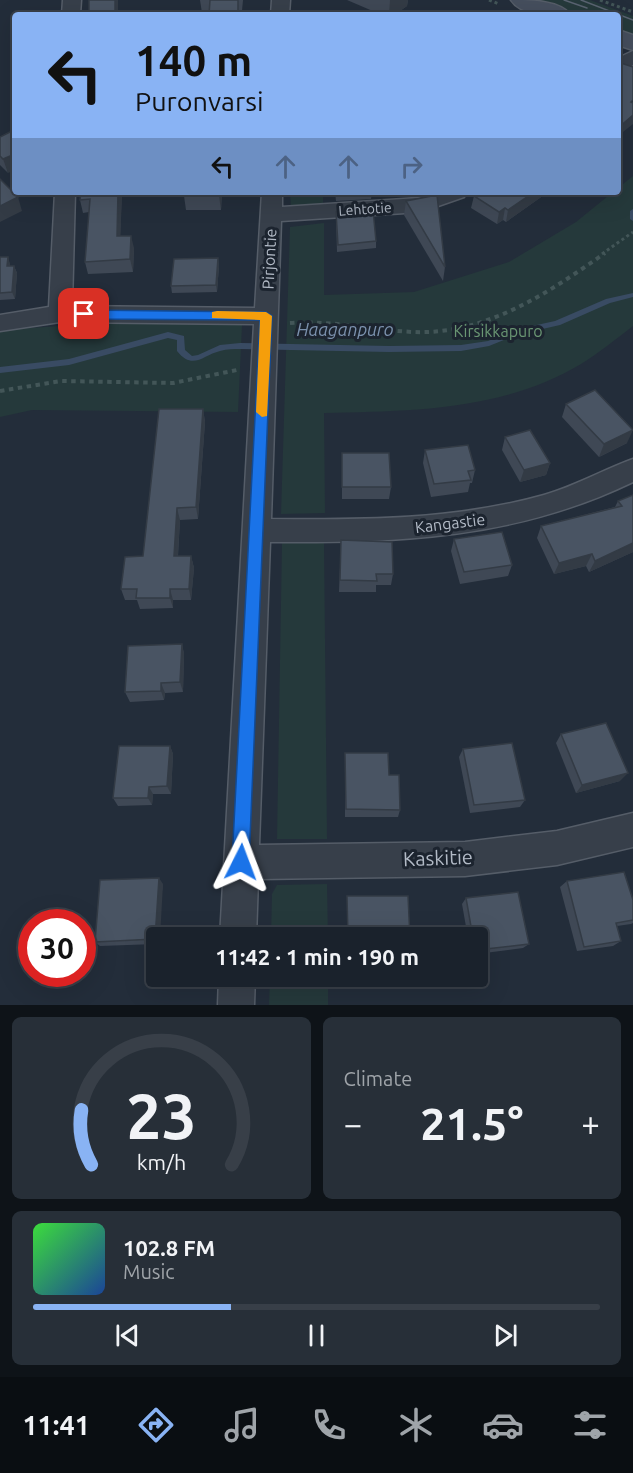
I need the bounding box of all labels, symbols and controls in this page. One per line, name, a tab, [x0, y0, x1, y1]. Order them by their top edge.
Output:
icon: left	[36, 36, 114, 114]
text: 140 m	[135, 37, 252, 84]
text: Puronvarsi	[135, 86, 263, 116]
icon: left	[206, 150, 239, 183]
icon: ahead	[269, 150, 302, 183]
icon: ahead	[332, 150, 365, 183]
icon: right	[395, 150, 428, 183]
street label: Lehtotie	[338, 199, 392, 219]
street label: Pirjontie	[258, 228, 280, 290]
pin	[58, 288, 109, 339]
icon: arrive	[67, 297, 100, 330]
water label: Haaganpuro	[296, 319, 394, 339]
park label: Kirsikkapuro	[453, 322, 543, 340]
street label: Kangastie	[414, 510, 486, 536]
position arrow	[209, 830, 273, 894]
street label: Kaskitie	[403, 845, 473, 870]
speed limit sign: 30	[18, 909, 96, 987]
text: 11:42 · 1 min · 190 m	[215, 944, 419, 969]
text: Climate	[344, 1067, 412, 1090]
text: 23	[126, 1081, 196, 1151]
text: 21.5°	[420, 1098, 523, 1149]
text: −	[344, 1105, 362, 1142]
text: +	[581, 1105, 600, 1142]
text: km/h	[136, 1150, 186, 1174]
text: 102.8 FM	[123, 1235, 215, 1260]
text: Music	[123, 1260, 175, 1283]
icon: previous	[111, 1319, 144, 1352]
icon: pause	[300, 1319, 333, 1352]
icon: next	[489, 1319, 522, 1352]
icon: directions	[135, 1404, 177, 1446]
icon: music	[221, 1404, 263, 1446]
icon: phone	[308, 1404, 350, 1446]
icon: climate	[395, 1404, 437, 1446]
icon: car	[482, 1404, 524, 1446]
icon: filters	[569, 1404, 611, 1446]
text: 11:41	[22, 1410, 90, 1440]

